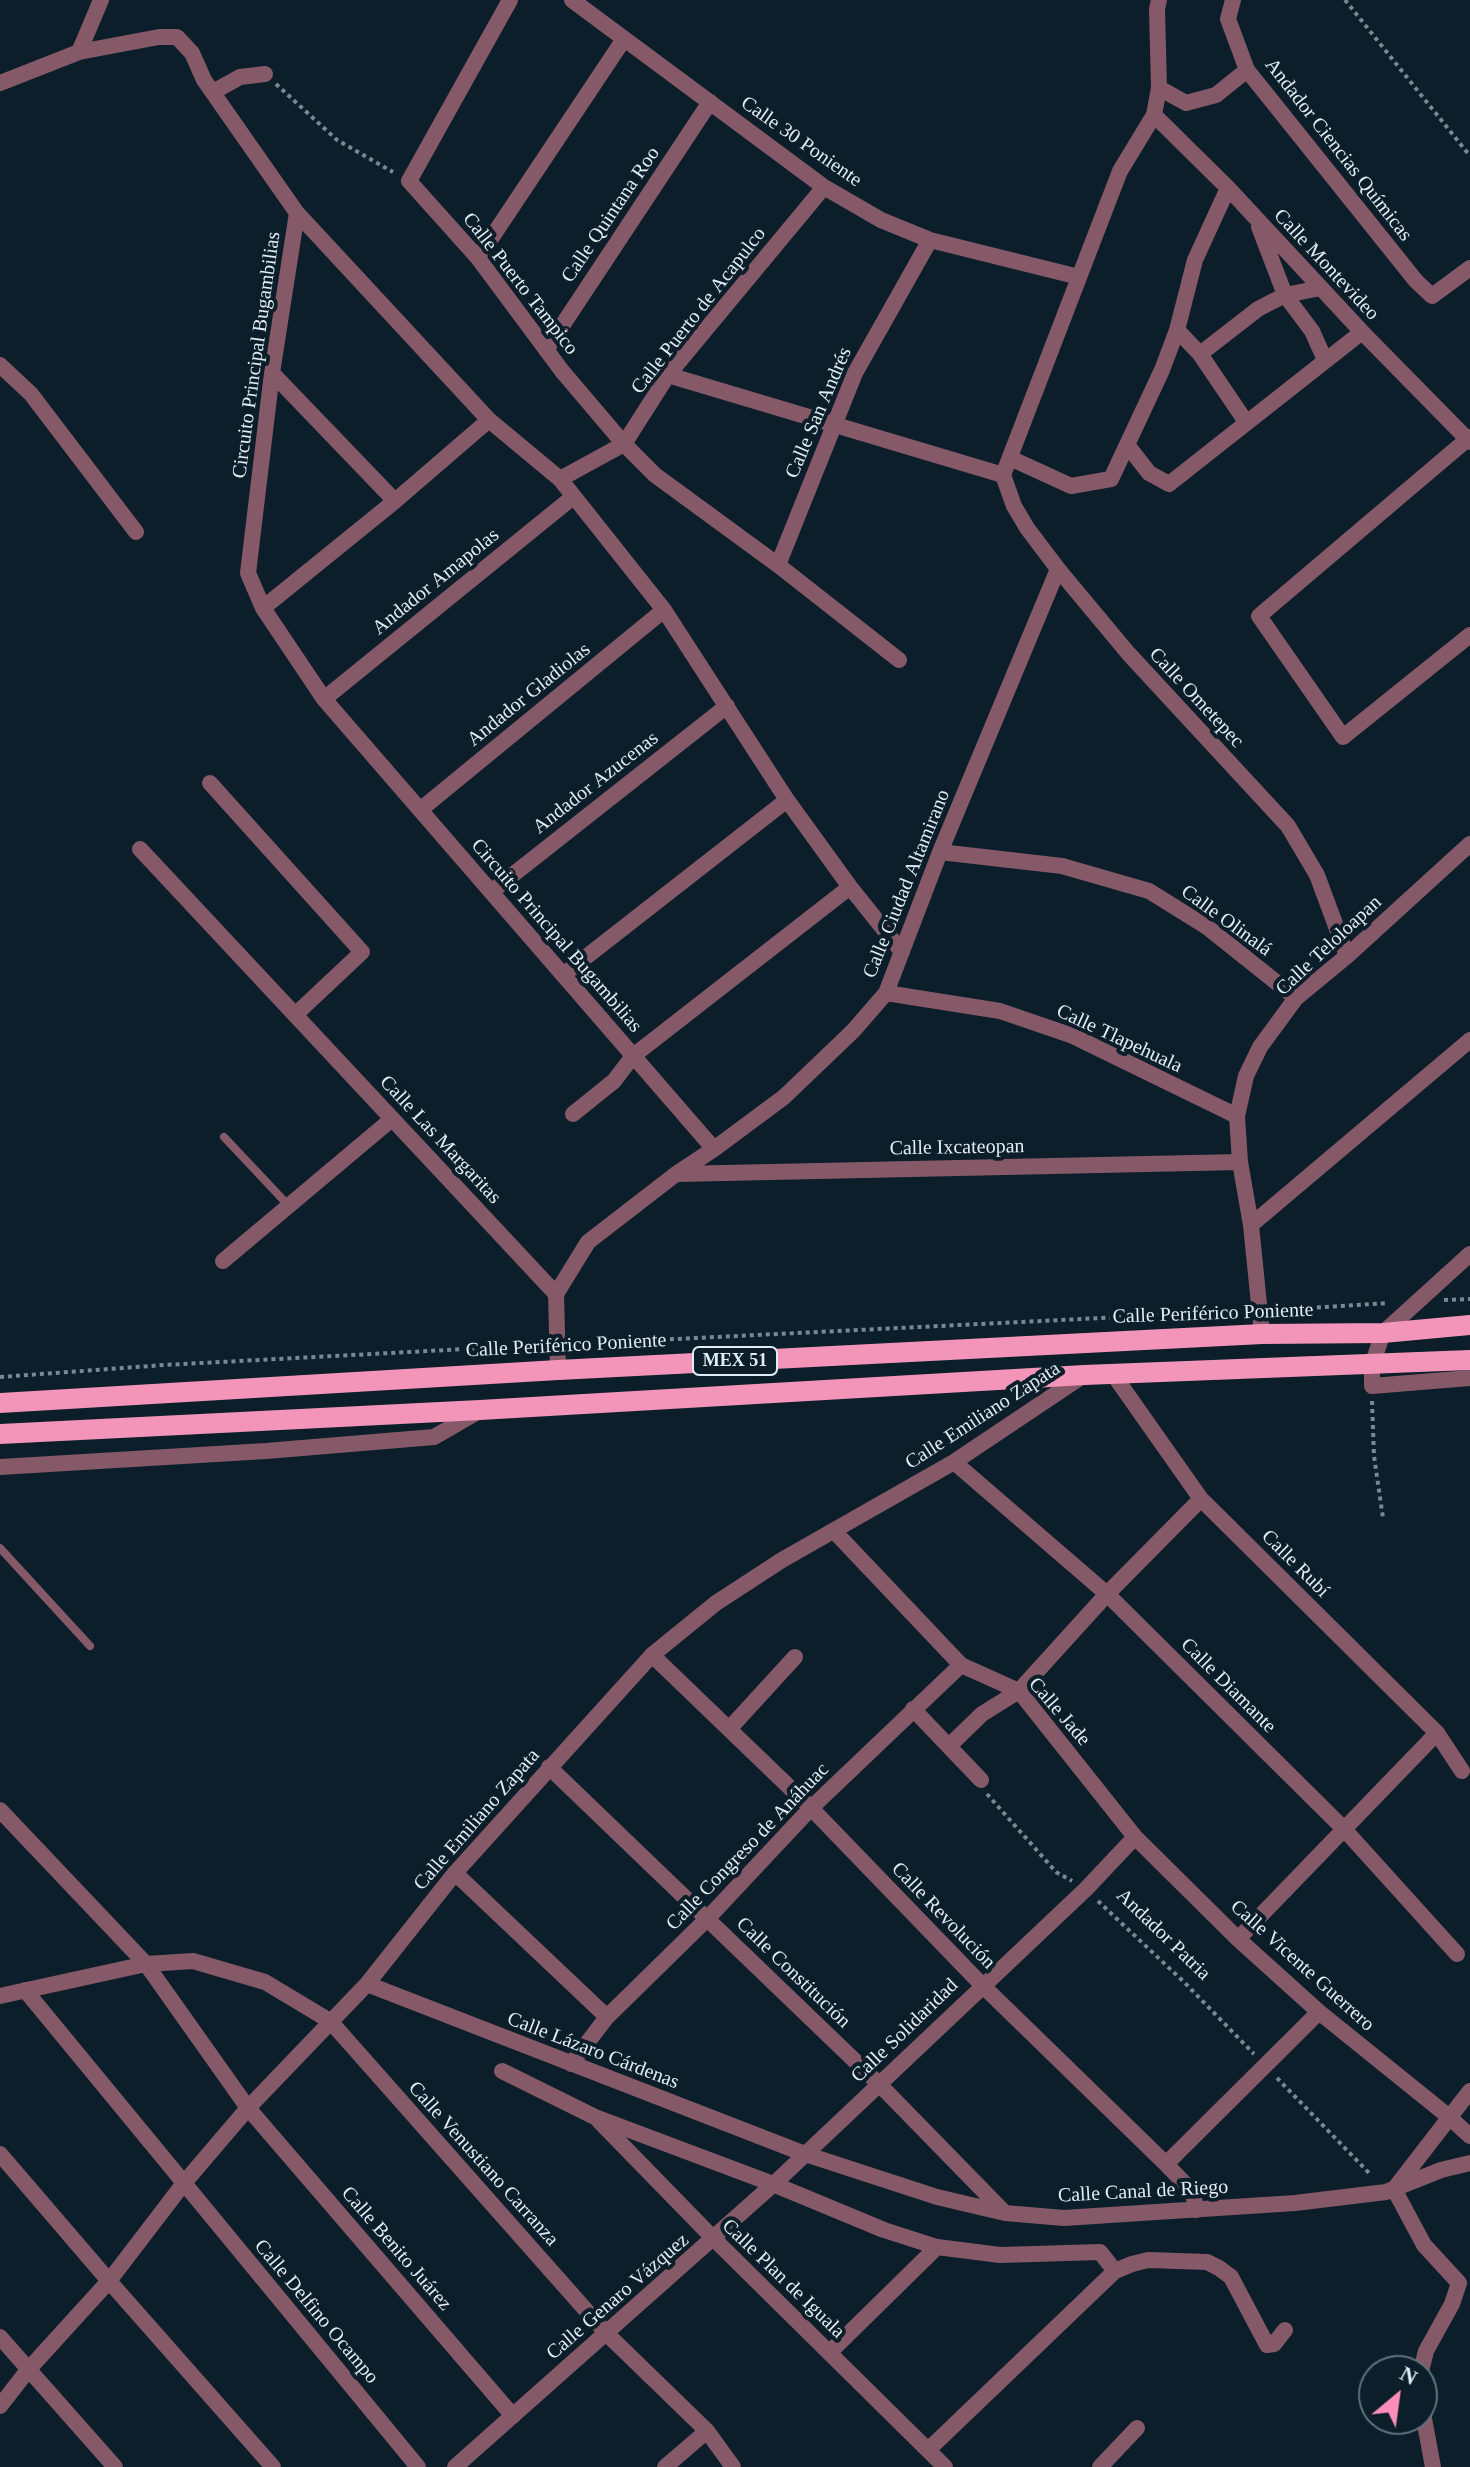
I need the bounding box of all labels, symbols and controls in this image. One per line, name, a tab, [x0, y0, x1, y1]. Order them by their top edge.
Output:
street label: Andador Ciencias Químicas	[1259, 54, 1417, 246]
street label: Calle 30 Poniente	[736, 91, 866, 193]
street label: Calle Quintana Roo	[557, 142, 665, 288]
street label: Calle Montevideo	[1268, 204, 1384, 326]
street label: Calle Puerto Tampico	[457, 208, 583, 360]
street label: Calle Puerto de Acapulco	[626, 223, 772, 399]
street label: Circuito Principal Bugambilias	[228, 230, 286, 480]
street label: Calle San Andrés	[781, 344, 857, 482]
street label: Andador Amapolas	[368, 524, 504, 640]
street label: Andador Gladiolas	[463, 638, 595, 752]
street label: Calle Ometepec	[1143, 643, 1249, 753]
street label: Andador Azucenas	[528, 727, 664, 839]
street label: Calle Ciudad Altamirano	[858, 786, 956, 982]
street label: Circuito Principal Bugambilias	[465, 834, 647, 1038]
street label: Calle Olinalá	[1176, 880, 1276, 962]
street label: Calle Teloloapan	[1271, 891, 1387, 1001]
street label: Calle Tlapehuala	[1052, 999, 1186, 1079]
street label: Calle Las Margaritas	[374, 1071, 506, 1209]
street label: Calle Ixcateopan	[889, 1135, 1025, 1161]
street label: Calle Periférico Poniente	[1112, 1298, 1314, 1330]
street label: Calle Periférico Poniente	[465, 1329, 667, 1363]
road number: MEX 51	[693, 1347, 777, 1375]
street label: Calle Emiliano Zapata	[901, 1357, 1065, 1475]
street label: Calle Rubí	[1256, 1525, 1334, 1603]
street label: Calle Diamante	[1175, 1633, 1281, 1739]
street label: Calle Jade	[1023, 1673, 1095, 1751]
street label: Calle Emiliano Zapata	[409, 1744, 545, 1896]
street label: Calle Congreso de Anáhuac	[662, 1758, 834, 1936]
street label: Calle Revolución	[886, 1858, 1000, 1974]
street label: Andador Patria	[1111, 1884, 1215, 1986]
street label: Calle Vicente Guerrero	[1225, 1895, 1379, 2037]
street label: Calle Constitución	[731, 1912, 855, 2034]
street label: Calle Solidaridad	[847, 1974, 963, 2088]
street label: Calle Lázaro Cárdenas	[504, 2007, 682, 2095]
street label: Calle Venustiano Carranza	[403, 2077, 563, 2251]
street label: Calle Canal de Riego	[1057, 2176, 1229, 2208]
street label: Calle Benito Juárez	[336, 2182, 456, 2316]
street label: Calle Plan de Iguala	[717, 2214, 849, 2344]
street label: Calle Genaro Vázquez	[542, 2229, 694, 2365]
street label: Calle Delfino Ocampo	[249, 2235, 383, 2389]
north arrow	[1358, 2355, 1438, 2435]
text: N	[1396, 2361, 1422, 2390]

